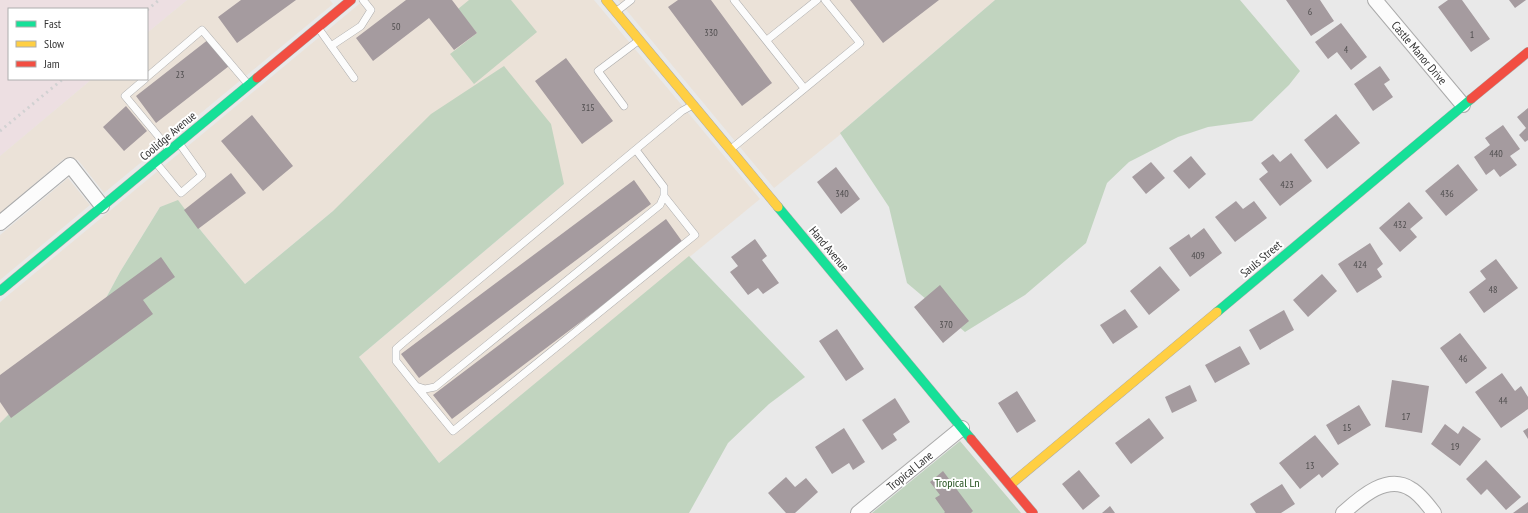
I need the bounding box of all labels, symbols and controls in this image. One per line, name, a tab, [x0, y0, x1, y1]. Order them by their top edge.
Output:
house number: 6	[1308, 5, 1313, 18]
legend	[8, 8, 148, 80]
text: Fast	[44, 16, 62, 31]
street label: Castle Manor Drive	[1388, 18, 1450, 88]
house number: 50	[392, 20, 401, 33]
house number: 330	[704, 26, 718, 39]
house number: 1	[1470, 28, 1474, 41]
text: Slow	[44, 36, 65, 51]
house number: 4	[1344, 43, 1349, 56]
text: Jam	[43, 56, 60, 71]
house number: 23	[176, 68, 185, 81]
house number: 315	[581, 101, 595, 114]
street label: Coolidge Avenue	[136, 108, 199, 163]
house number: 440	[1489, 147, 1503, 160]
house number: 423	[1280, 178, 1294, 191]
house number: 340	[835, 187, 849, 200]
house number: 436	[1440, 187, 1454, 200]
house number: 432	[1393, 218, 1407, 231]
street label: Hand Avenue	[806, 223, 853, 274]
street label: Sauls Street	[1237, 237, 1285, 280]
house number: 409	[1191, 249, 1205, 262]
house number: 424	[1353, 258, 1367, 271]
house number: 48	[1489, 283, 1498, 296]
house number: 370	[939, 318, 953, 331]
house number: 46	[1459, 352, 1468, 365]
house number: 44	[1499, 394, 1508, 407]
house number: 17	[1402, 410, 1411, 423]
house number: 15	[1343, 421, 1352, 434]
house number: 19	[1451, 440, 1460, 453]
street label: Tropical Lane	[884, 447, 936, 494]
house number: 13	[1306, 459, 1315, 472]
park label: Tropical Ln	[934, 475, 980, 490]

